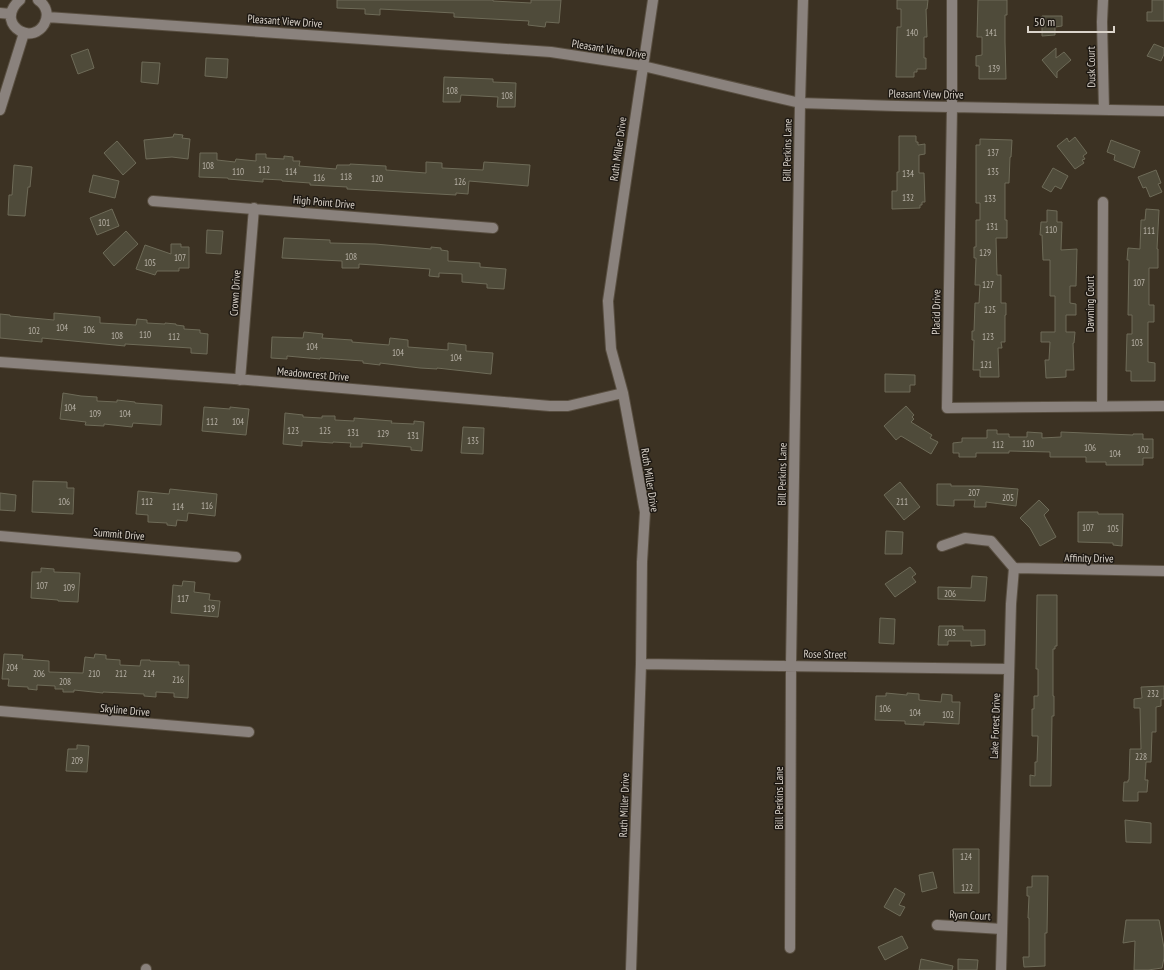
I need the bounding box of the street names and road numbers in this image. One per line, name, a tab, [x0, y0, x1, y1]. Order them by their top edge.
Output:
street label: Pleasant View Drive	[247, 11, 323, 31]
street label: Pleasant View Drive	[571, 36, 648, 62]
street label: Dusk Court	[1084, 46, 1098, 88]
street label: Pleasant View Drive	[888, 86, 964, 102]
street label: Ruth Miller Drive	[607, 116, 629, 182]
street label: Bill Perkins Lane	[779, 118, 795, 182]
street label: High Point Drive	[292, 192, 356, 212]
street label: Crown Drive	[226, 269, 244, 317]
street label: Dawning Court	[1083, 276, 1097, 332]
street label: Placid Drive	[929, 289, 943, 335]
street label: Meadowcrest Drive	[276, 364, 350, 384]
street label: Bill Perkins Lane	[774, 442, 790, 506]
street label: Ruth Miller Drive	[638, 447, 662, 513]
street label: Summit Drive	[93, 525, 146, 543]
street label: Affinity Drive	[1064, 551, 1114, 565]
street label: Rose Street	[803, 647, 847, 661]
street label: Lake Forest Drive	[987, 692, 1003, 759]
street label: Skyline Drive	[100, 701, 151, 719]
street label: Bill Perkins Lane	[772, 766, 786, 829]
street label: Ruth Miller Drive	[616, 772, 632, 838]
street label: Ryan Court	[949, 907, 991, 923]

